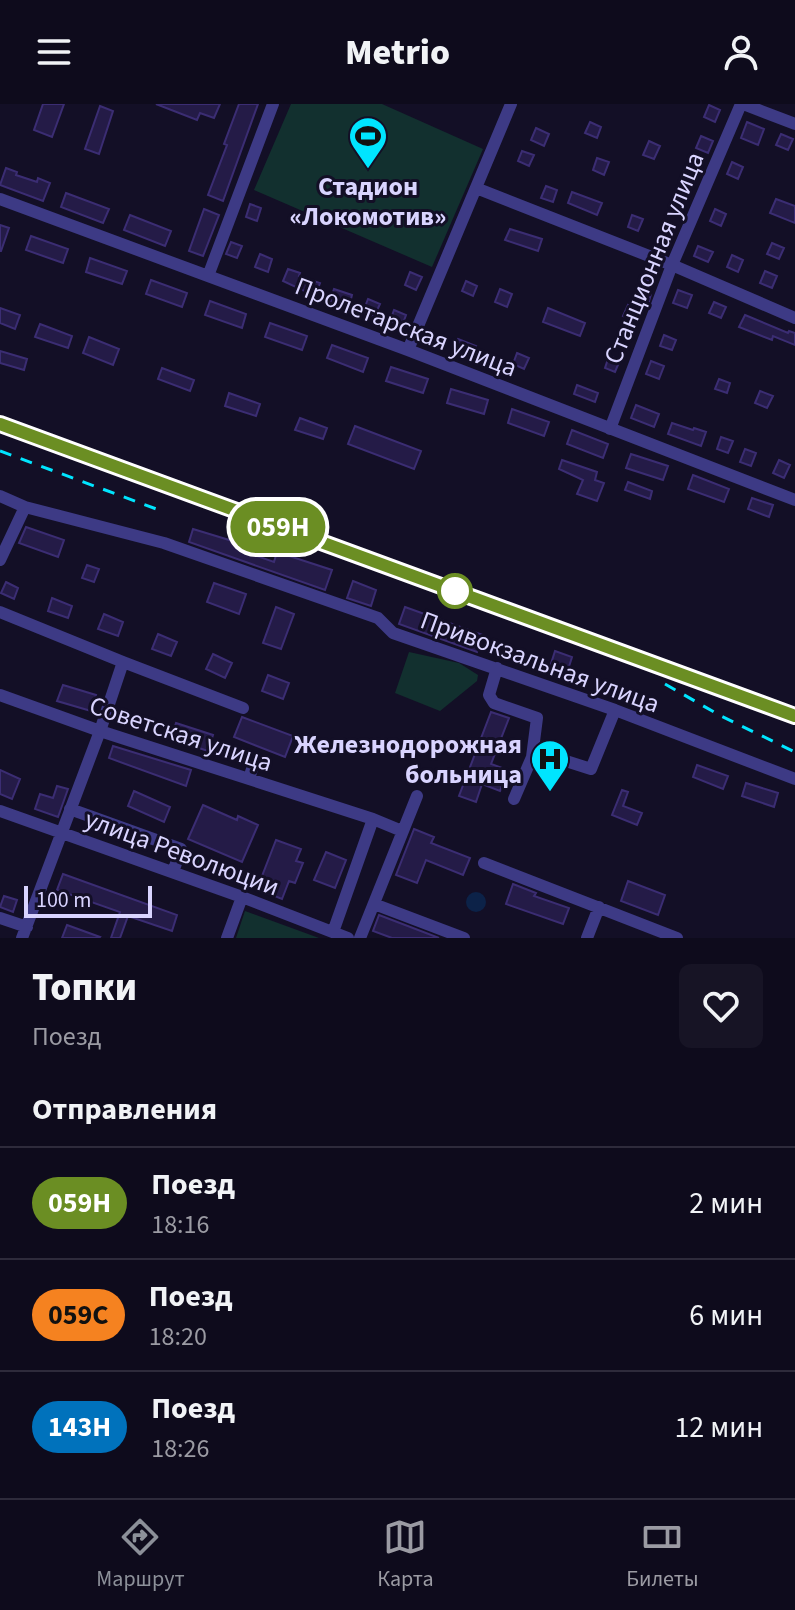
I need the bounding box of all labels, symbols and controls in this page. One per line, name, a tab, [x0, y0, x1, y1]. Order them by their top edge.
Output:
text: Metrio	[345, 27, 450, 78]
icon: menu	[32, 30, 76, 74]
icon: person	[719, 30, 763, 74]
sports icon: Стадион «Локомотив»	[347, 115, 389, 170]
street label: Станционная улица	[595, 146, 713, 370]
place label: Стадион «Локомотив»	[289, 168, 447, 235]
street label: Пролетарская улица	[290, 268, 522, 386]
line badge: 059Н	[222, 501, 334, 553]
text: 059Н	[246, 507, 310, 547]
unlabelled marker	[438, 574, 472, 608]
street label: Привокзальная улица	[415, 602, 665, 722]
street label: Советская улица	[85, 687, 277, 781]
place label: Железнодорожная больница	[294, 726, 522, 793]
hospital icon: Железнодорожная больница	[529, 738, 571, 793]
street label: улица Революции	[80, 801, 284, 905]
scale bar	[24, 882, 152, 918]
text: 100 m	[36, 884, 91, 916]
text: Топки	[32, 961, 137, 1015]
button: heart	[679, 964, 763, 1048]
text: Поезд	[32, 1018, 101, 1055]
text: Отправления	[32, 1088, 217, 1131]
text: Поезд	[151, 1163, 235, 1206]
text: 2 мин	[689, 1182, 763, 1225]
text: 059Н	[48, 1183, 111, 1223]
text: 18:16	[151, 1206, 209, 1243]
text: Поезд	[149, 1275, 233, 1318]
text: 6 мин	[689, 1294, 763, 1337]
text: 059С	[48, 1295, 109, 1335]
text: 18:20	[149, 1318, 207, 1355]
text: Поезд	[151, 1387, 235, 1430]
text: 12 мин	[674, 1406, 763, 1449]
text: 143Н	[48, 1407, 111, 1447]
text: 18:26	[151, 1430, 209, 1467]
tab: Маршрут	[96, 1515, 185, 1595]
tab: Карта	[377, 1515, 434, 1595]
tab: Билеты	[626, 1515, 699, 1595]

